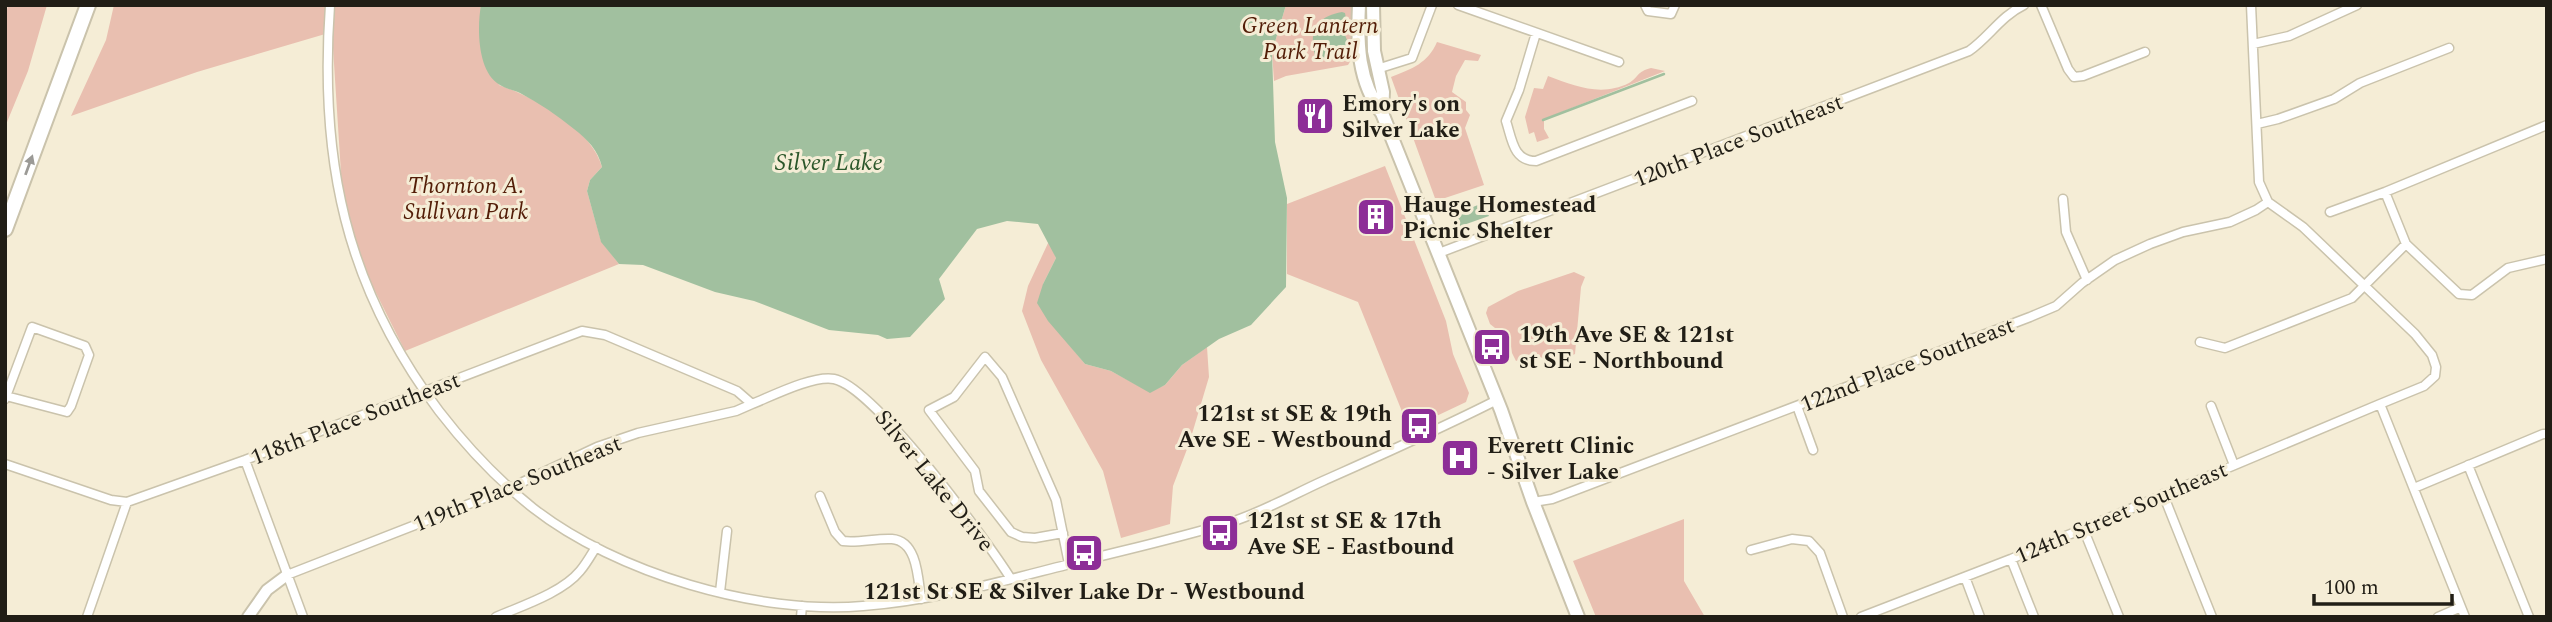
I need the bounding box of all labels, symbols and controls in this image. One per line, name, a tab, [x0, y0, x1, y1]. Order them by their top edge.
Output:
park label: Green Lantern Park Trail	[1242, 9, 1378, 70]
street label: 120th Place Southeast	[1629, 85, 1849, 198]
place label: Emory's on Silver Lake	[1342, 87, 1460, 148]
restaurant icon: Emory's on Silver Lake	[1294, 95, 1336, 137]
water label: Silver Lake	[775, 145, 883, 181]
one-way arrow	[24, 154, 35, 175]
park label: Thornton A. Sullivan Park	[404, 169, 529, 230]
place label: Hauge Homestead Picnic Shelter	[1403, 188, 1597, 249]
building icon: Hauge Homestead Picnic Shelter	[1355, 196, 1397, 238]
street label: 122nd Place Southeast	[1795, 308, 2020, 422]
place label: 19th Ave SE & 121st st SE - Northbound	[1519, 318, 1734, 379]
bus stop icon: 19th Ave SE & 121st st SE - Northbound	[1471, 326, 1513, 368]
street label: 118th Place Southeast	[246, 363, 466, 476]
place label: 121st st SE & 19th Ave SE - Westbound	[1177, 397, 1392, 458]
street label: Silver Lake Drive	[865, 402, 1002, 560]
bus stop icon: 121st st SE & 19th Ave SE - Westbound	[1398, 405, 1440, 447]
street label: 119th Place Southeast	[408, 427, 627, 542]
place label: Everett Clinic - Silver Lake	[1487, 429, 1634, 490]
hospital icon: Everett Clinic - Silver Lake	[1439, 437, 1481, 479]
street label: 124th Street Southeast	[2010, 453, 2233, 574]
place label: 121st st SE & 17th Ave SE - Eastbound	[1247, 504, 1454, 565]
bus stop icon: 121st st SE & 17th Ave SE - Eastbound	[1199, 512, 1241, 554]
bus stop icon: 121st St SE & Silver Lake Dr - Westbound	[1063, 532, 1105, 574]
scale bar	[2314, 562, 2452, 606]
text: 100 m	[2324, 572, 2379, 604]
place label: 121st St SE & Silver Lake Dr - Westbound	[863, 575, 1305, 610]

